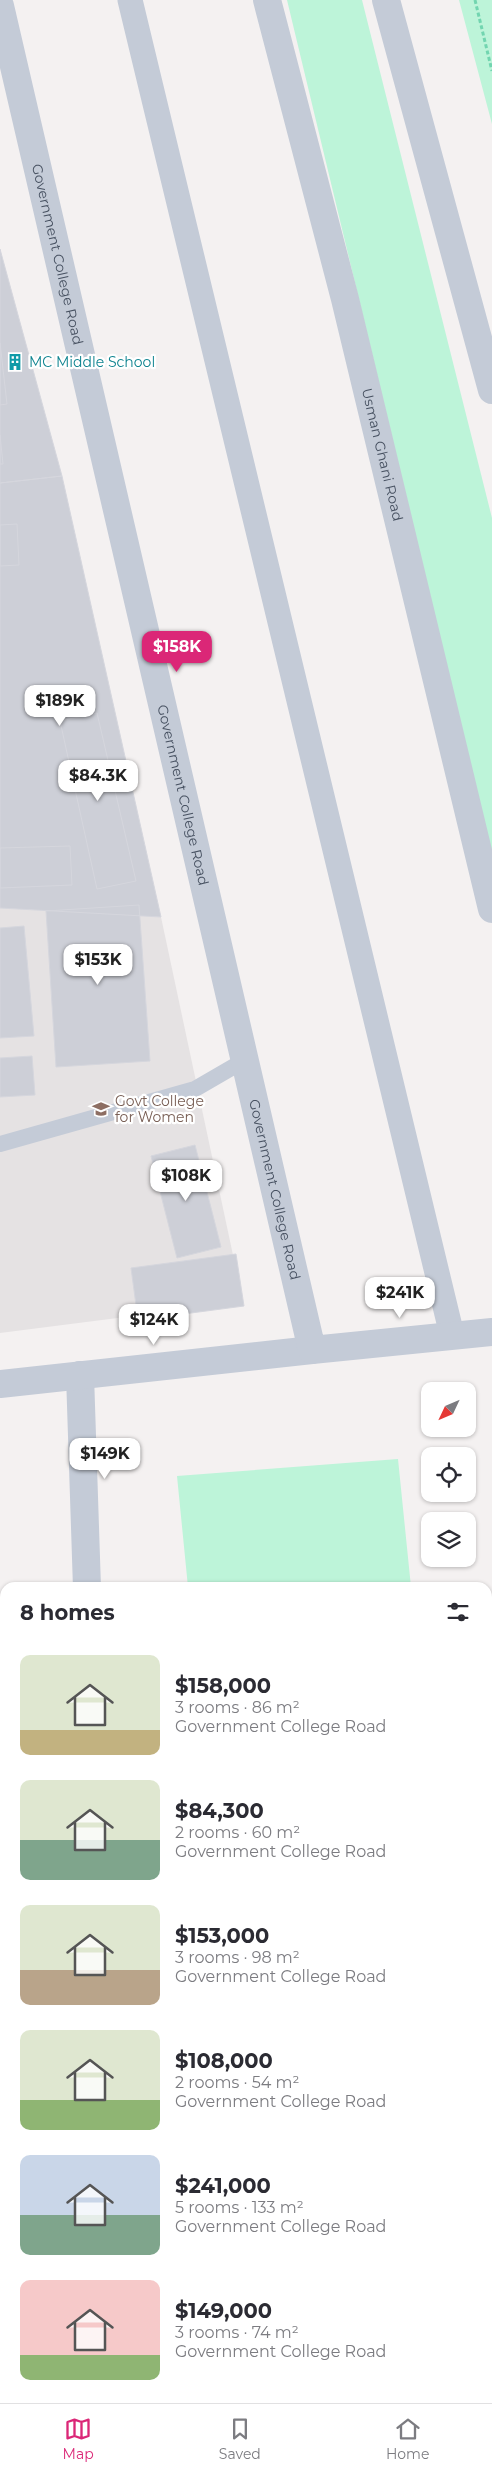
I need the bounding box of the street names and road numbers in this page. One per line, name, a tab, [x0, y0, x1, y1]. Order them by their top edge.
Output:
street label: Government College Road	[28, 162, 87, 347]
street label: Usman Ghani Road	[358, 386, 407, 523]
street label: Government College Road	[153, 703, 213, 887]
street label: Government College Road	[245, 1097, 304, 1282]

